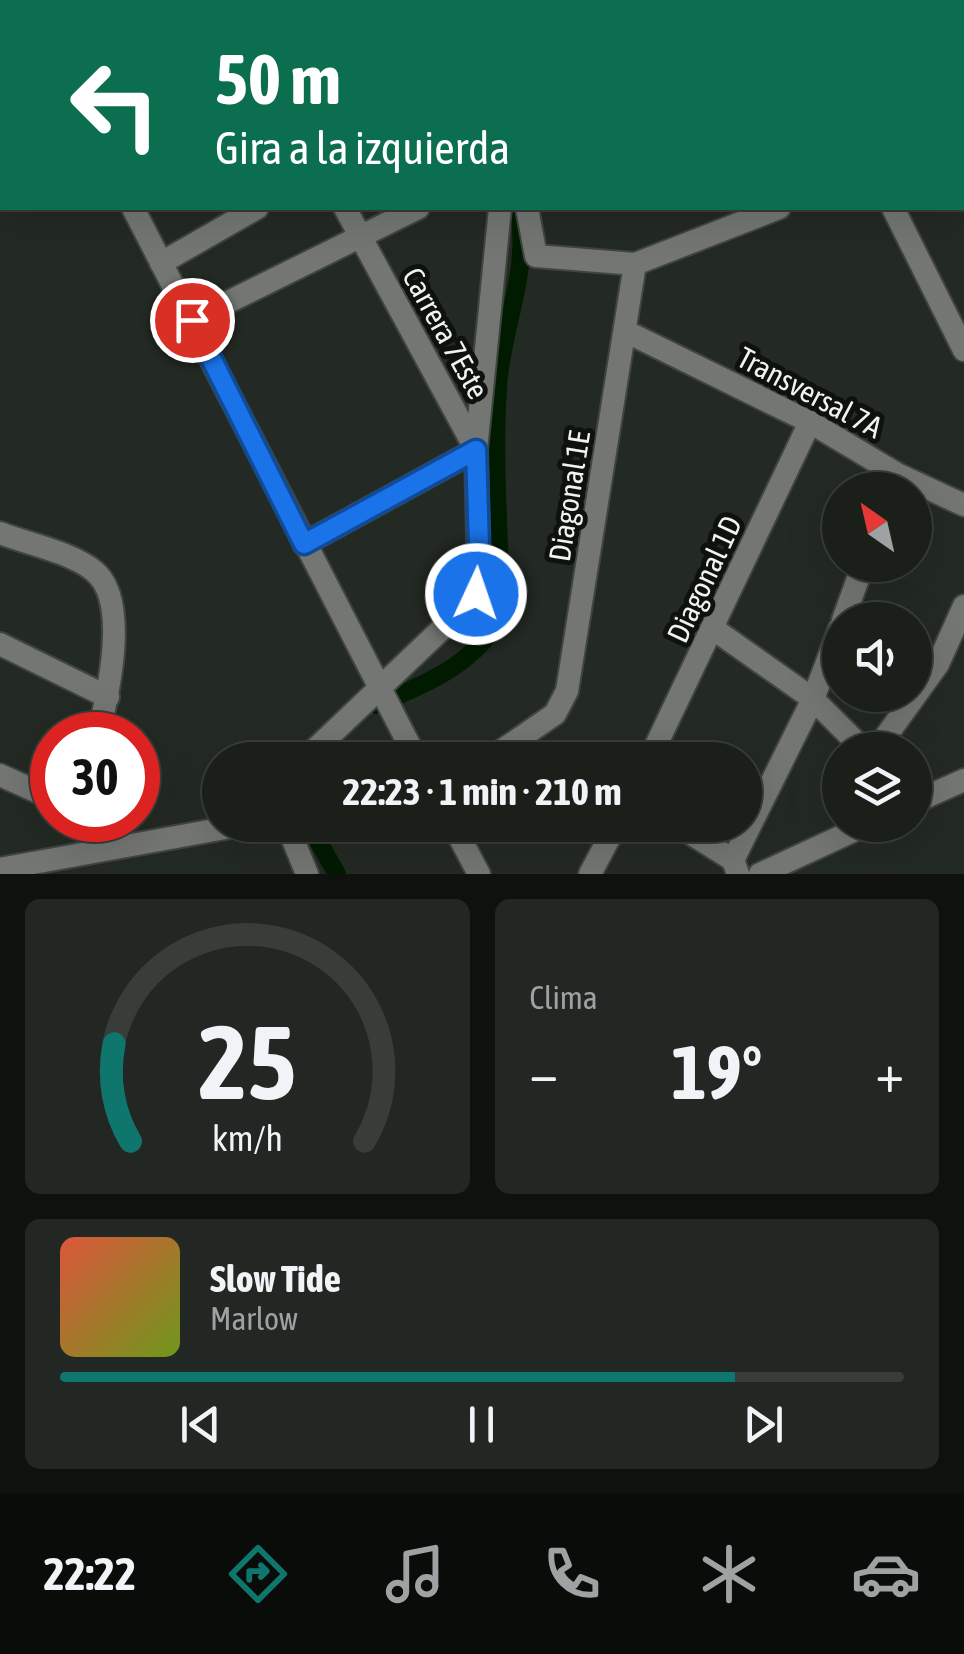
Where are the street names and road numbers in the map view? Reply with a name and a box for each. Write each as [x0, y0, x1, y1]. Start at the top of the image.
street label: Carrera 7Este [396, 262, 496, 404]
street label: Transversal 7A [732, 340, 888, 444]
street label: Diagonal 1E [542, 428, 596, 564]
street label: Diagonal 1D [660, 510, 748, 648]

